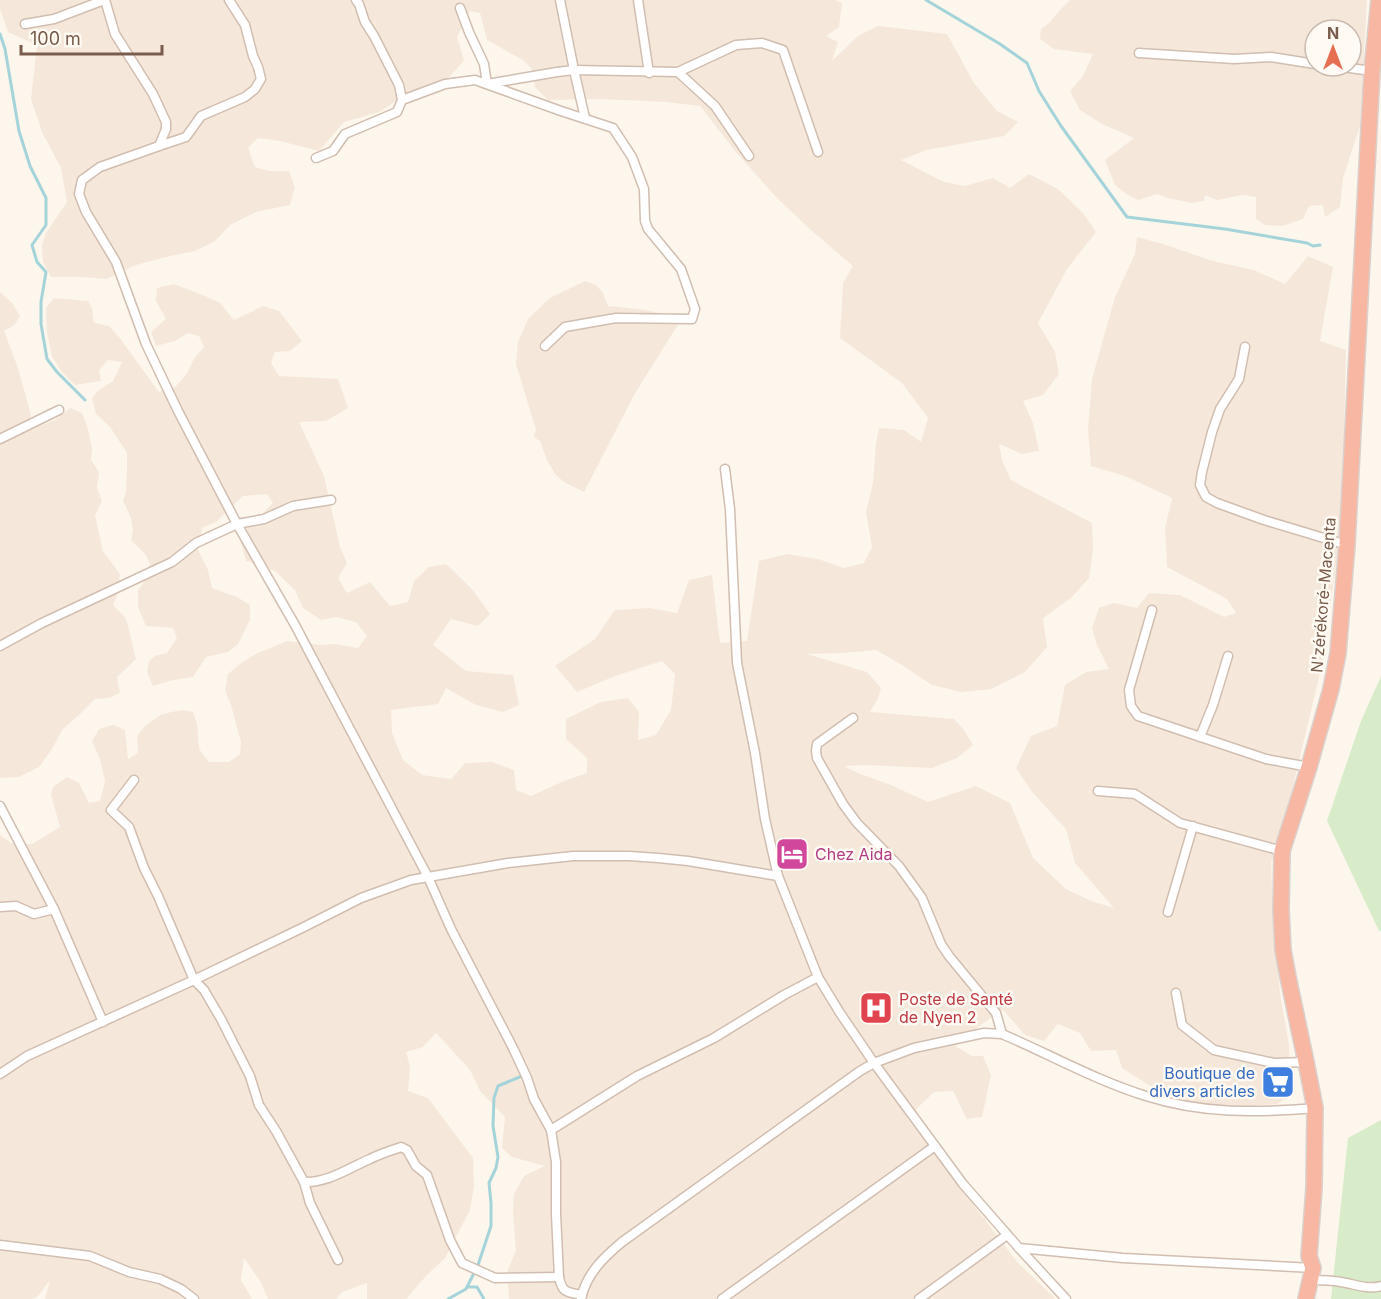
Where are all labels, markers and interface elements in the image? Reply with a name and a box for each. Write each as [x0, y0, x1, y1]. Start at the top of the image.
scale bar [21, 18, 162, 56]
north arrow [1303, 18, 1363, 78]
text: N [1327, 23, 1339, 43]
text: 100 m [30, 28, 81, 49]
street label: N'zérékoré-Macenta [1306, 516, 1340, 674]
hotel icon: Chez Aida [774, 836, 810, 872]
place label: Chez Aida [815, 844, 892, 864]
place label: Poste de Santé de Nyen 2 [899, 989, 1013, 1027]
hospital icon: Poste de Santé de Nyen 2 [858, 990, 894, 1026]
place label: Boutique de divers articles [1149, 1063, 1255, 1101]
supermarket icon: Boutique de divers articles [1260, 1064, 1296, 1100]

